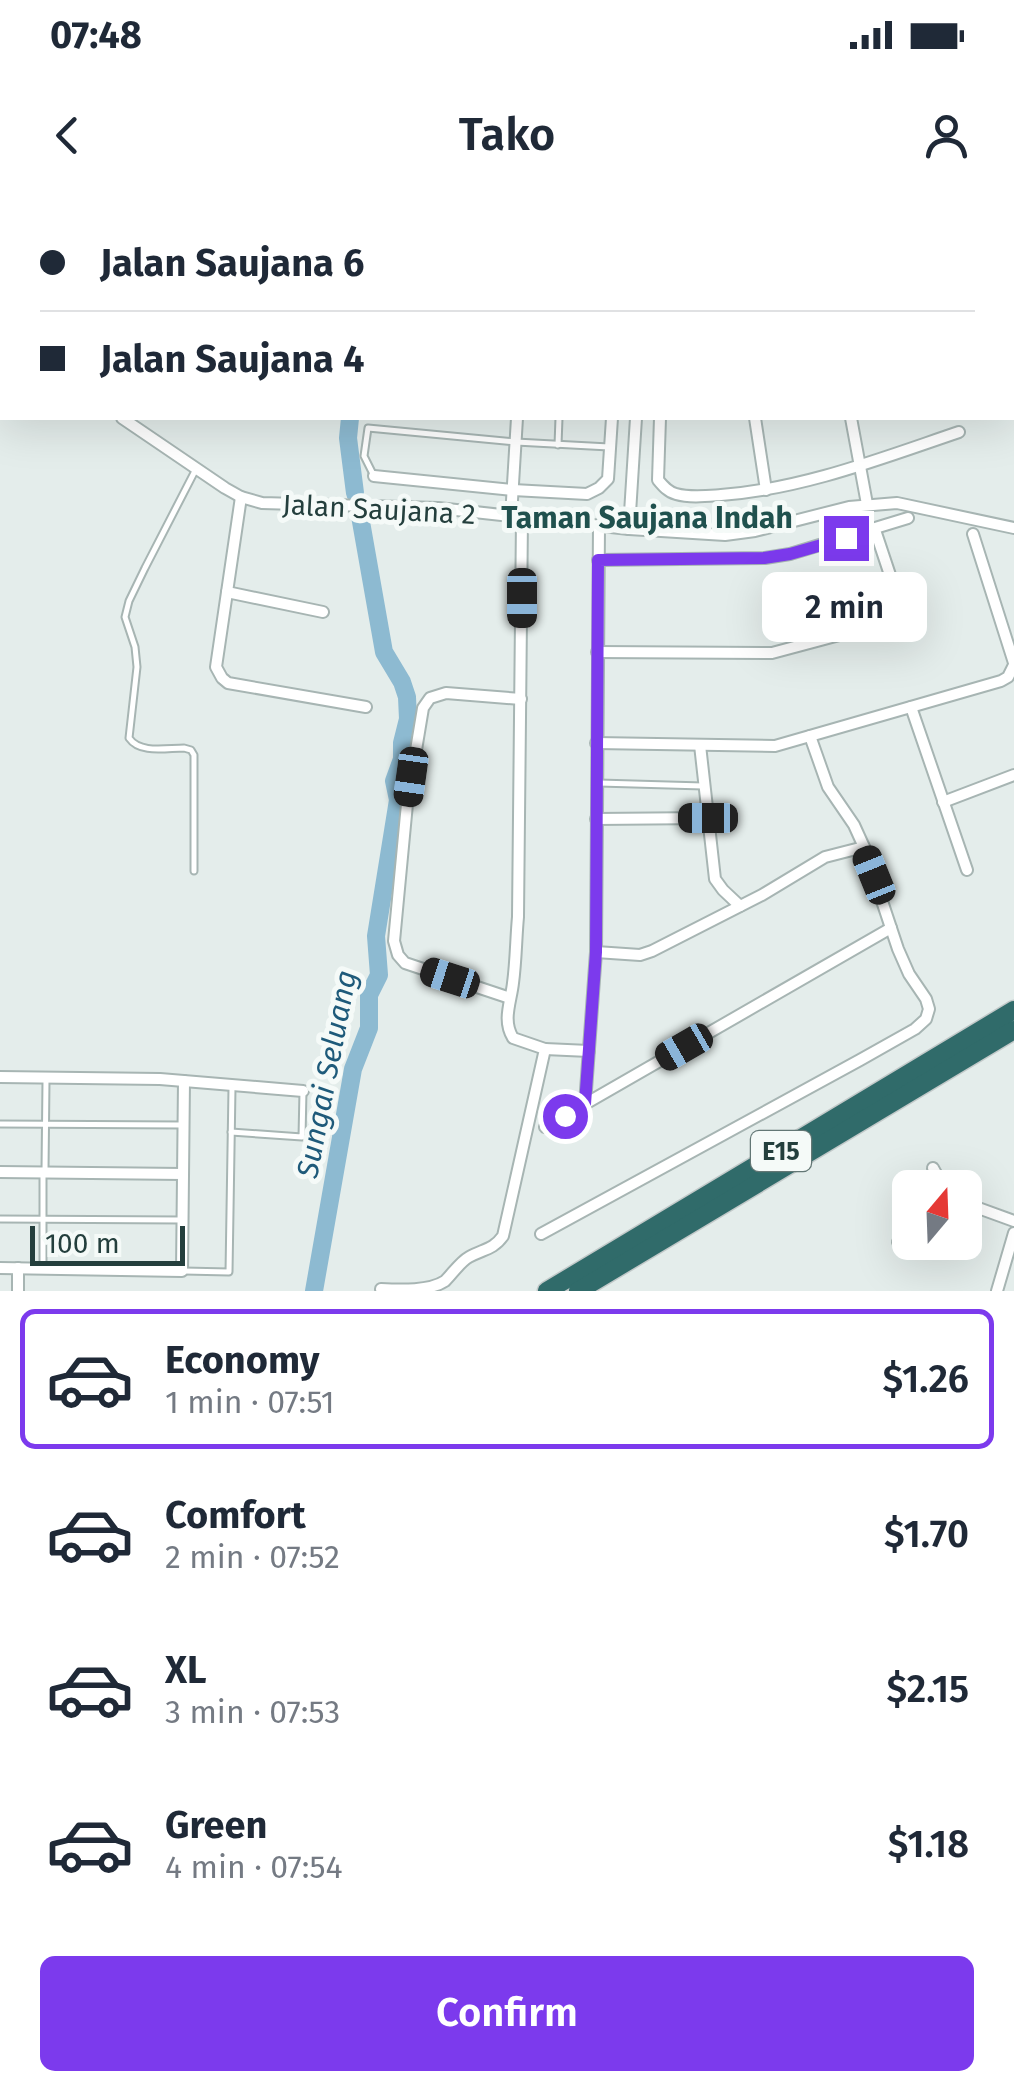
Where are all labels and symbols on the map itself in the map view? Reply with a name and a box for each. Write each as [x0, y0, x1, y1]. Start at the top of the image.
street label: Jalan Saujana 2 [282, 488, 476, 531]
district label: Taman Saujana Indah [501, 500, 793, 536]
route end [824, 516, 869, 561]
car [507, 568, 537, 628]
callout: 2 min [764, 573, 928, 643]
car [392, 745, 430, 809]
car [678, 803, 738, 833]
car [849, 842, 899, 908]
car [417, 954, 483, 1002]
water label: Sungai Seluang [289, 967, 365, 1182]
car [651, 1019, 717, 1075]
route start [543, 1094, 588, 1139]
road number: E15 [751, 1131, 811, 1171]
north arrow [892, 1170, 982, 1260]
scale bar [30, 1221, 185, 1266]

